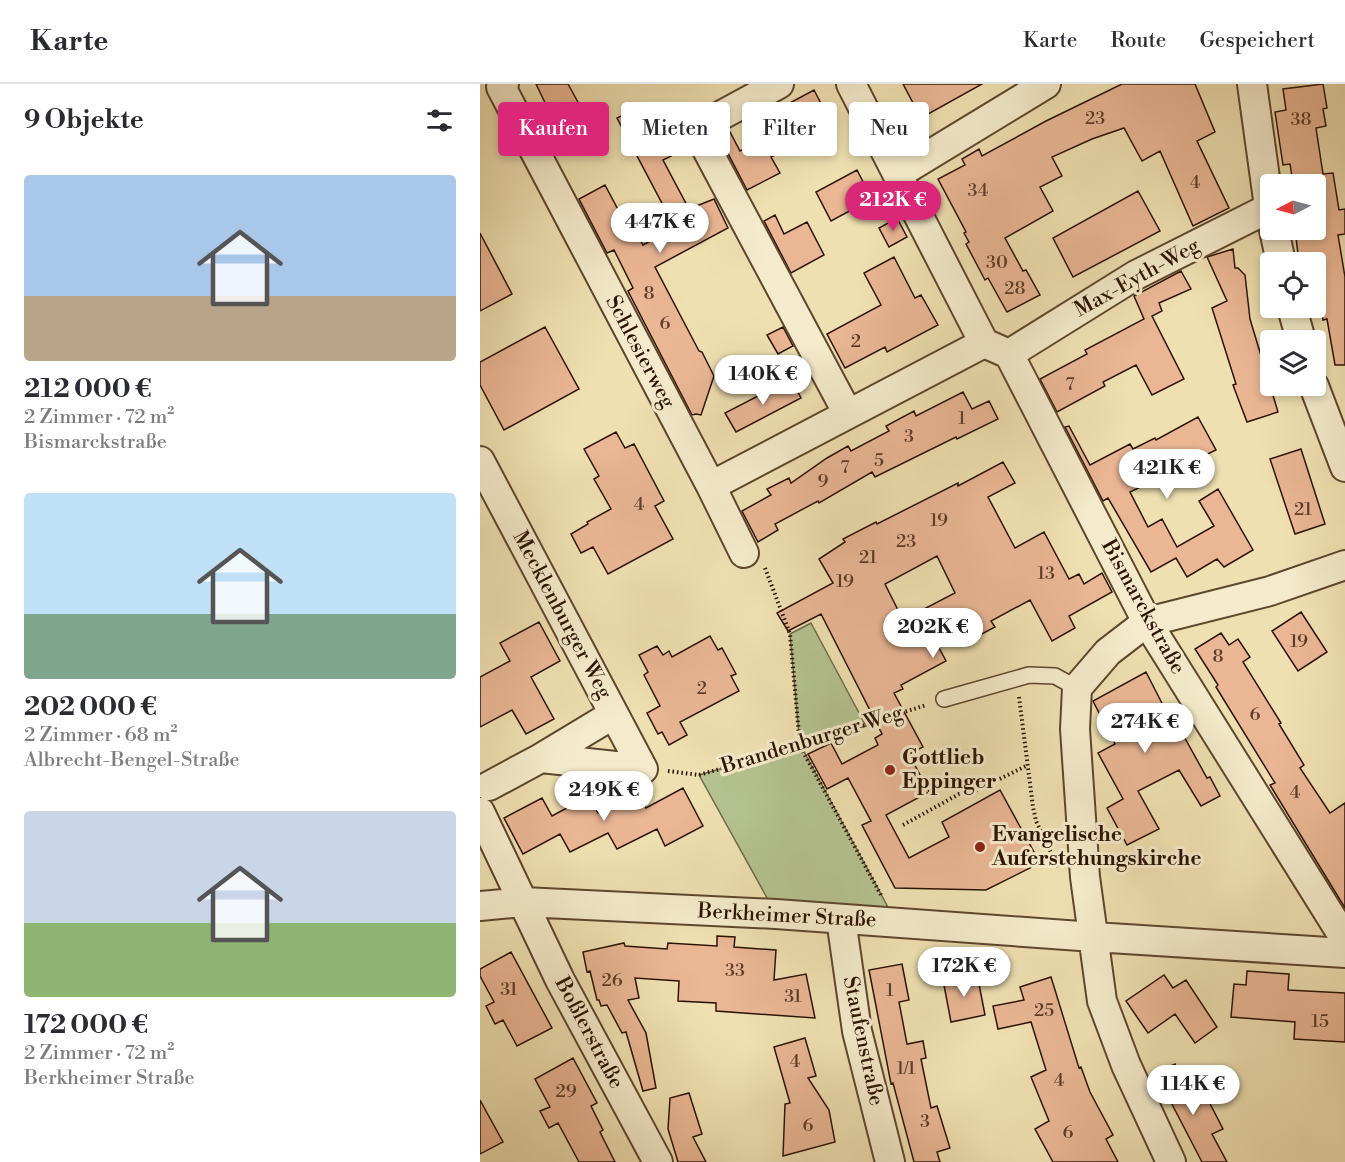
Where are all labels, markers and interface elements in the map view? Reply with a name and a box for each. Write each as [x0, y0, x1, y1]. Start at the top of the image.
text: Karte [30, 24, 108, 59]
text: Karte [1023, 28, 1077, 54]
text: Route [1110, 28, 1166, 54]
text: Gespeichert [1199, 28, 1315, 54]
chip: Kaufen [498, 102, 609, 156]
chip: Mieten [621, 102, 730, 156]
chip: Filter [742, 102, 837, 156]
chip: Neu [849, 102, 929, 156]
text: 9 Objekte [24, 104, 144, 136]
icon: filters [423, 104, 456, 137]
house number: 23 [1085, 107, 1105, 130]
house number: 38 [1291, 108, 1311, 131]
house number: 4 [1190, 171, 1201, 194]
north arrow [1260, 174, 1326, 240]
map controls [1260, 174, 1326, 396]
house number: 34 [968, 179, 989, 202]
pin: 212K € [844, 181, 942, 232]
text: 212K € [859, 188, 927, 213]
pin: 447K € [611, 203, 709, 254]
text: 447K € [625, 210, 695, 235]
icon: home [186, 214, 294, 322]
street label: Max-Eyth-Weg [1070, 233, 1204, 323]
house number: 30 [986, 251, 1008, 274]
button: locate [1260, 252, 1326, 318]
house number: 28 [1004, 277, 1026, 300]
house number: 8 [643, 282, 655, 305]
street label: Schlesierweg [599, 291, 681, 413]
house number: 6 [660, 312, 671, 335]
house number: 2 [851, 330, 861, 353]
button: layers [1260, 330, 1326, 396]
pin: 140K € [714, 355, 812, 406]
text: 140K € [728, 362, 798, 387]
text: 212 000 € [24, 373, 152, 405]
house number: 7 [1065, 373, 1075, 396]
text: 2 Zimmer · 72 m² [24, 405, 174, 430]
house number: 1 [958, 407, 966, 430]
house number: 3 [904, 425, 914, 448]
text: Bismarckstraße [24, 430, 167, 455]
house number: 5 [874, 449, 884, 472]
pin: 421K € [1118, 449, 1216, 500]
house number: 7 [840, 456, 850, 479]
text: 421K € [1133, 456, 1201, 481]
house number: 9 [818, 470, 829, 493]
house number: 4 [634, 493, 645, 516]
house number: 21 [1294, 498, 1312, 521]
house number: 19 [930, 509, 948, 532]
street label: Mecklenburger Weg [507, 526, 617, 704]
house number: 23 [896, 530, 916, 553]
icon: home [186, 532, 294, 640]
street label: Bismarckstraße [1095, 534, 1191, 679]
house number: 21 [859, 546, 877, 569]
house number: 13 [1037, 562, 1055, 585]
house number: 19 [836, 570, 854, 593]
pin: 202K € [884, 608, 982, 659]
text: 202K € [897, 615, 969, 640]
house number: 19 [1290, 630, 1308, 653]
house number: 8 [1212, 645, 1224, 668]
house number: 2 [697, 677, 707, 700]
text: 202 000 € [24, 691, 157, 723]
street label: Brandenburger Weg [717, 700, 906, 780]
pin: 274K € [1096, 703, 1194, 754]
house number: 6 [1250, 703, 1261, 726]
text: 274K € [1111, 710, 1179, 735]
text: 2 Zimmer · 68 m² [24, 723, 178, 748]
place label: Gottlieb Eppinger [902, 745, 997, 795]
text: Albrecht-Bengel-Straße [24, 748, 240, 773]
marker: Gottlieb Eppinger [883, 763, 897, 777]
pin: 249K € [555, 771, 653, 822]
text: 249K € [568, 778, 640, 803]
house number: 4 [1290, 781, 1301, 804]
place label: Evangelische Auferstehungskirche [991, 822, 1202, 872]
marker: Evangelische Auferstehungskirche [973, 840, 987, 854]
icon: home [186, 850, 294, 958]
street label: Berkheimer Straße [696, 898, 877, 934]
pin: 172K € [915, 947, 1013, 998]
text: 172K € [932, 954, 996, 979]
house number: 33 [725, 959, 745, 982]
house number: 26 [601, 969, 623, 992]
street label: Boßlerstraße [548, 972, 629, 1093]
street label: Staufenstraße [837, 974, 889, 1108]
house number: 31 [500, 978, 518, 1001]
house number: 1 [886, 979, 894, 1002]
house number: 31 [784, 985, 802, 1008]
house number: 25 [1034, 999, 1054, 1022]
text: 172 000 € [24, 1009, 148, 1041]
house number: 15 [1311, 1010, 1329, 1033]
text: 2 Zimmer · 72 m² [24, 1041, 174, 1066]
house number: 4 [790, 1050, 801, 1073]
house number: 1/1 [897, 1057, 916, 1080]
pin: 114K € [1144, 1065, 1242, 1116]
text: Berkheimer Straße [24, 1066, 195, 1091]
house number: 4 [1054, 1069, 1065, 1092]
text: 114K € [1161, 1072, 1225, 1097]
house number: 29 [555, 1080, 577, 1103]
house number: 3 [920, 1110, 930, 1133]
house number: 6 [803, 1114, 814, 1137]
house number: 6 [1063, 1121, 1074, 1144]

